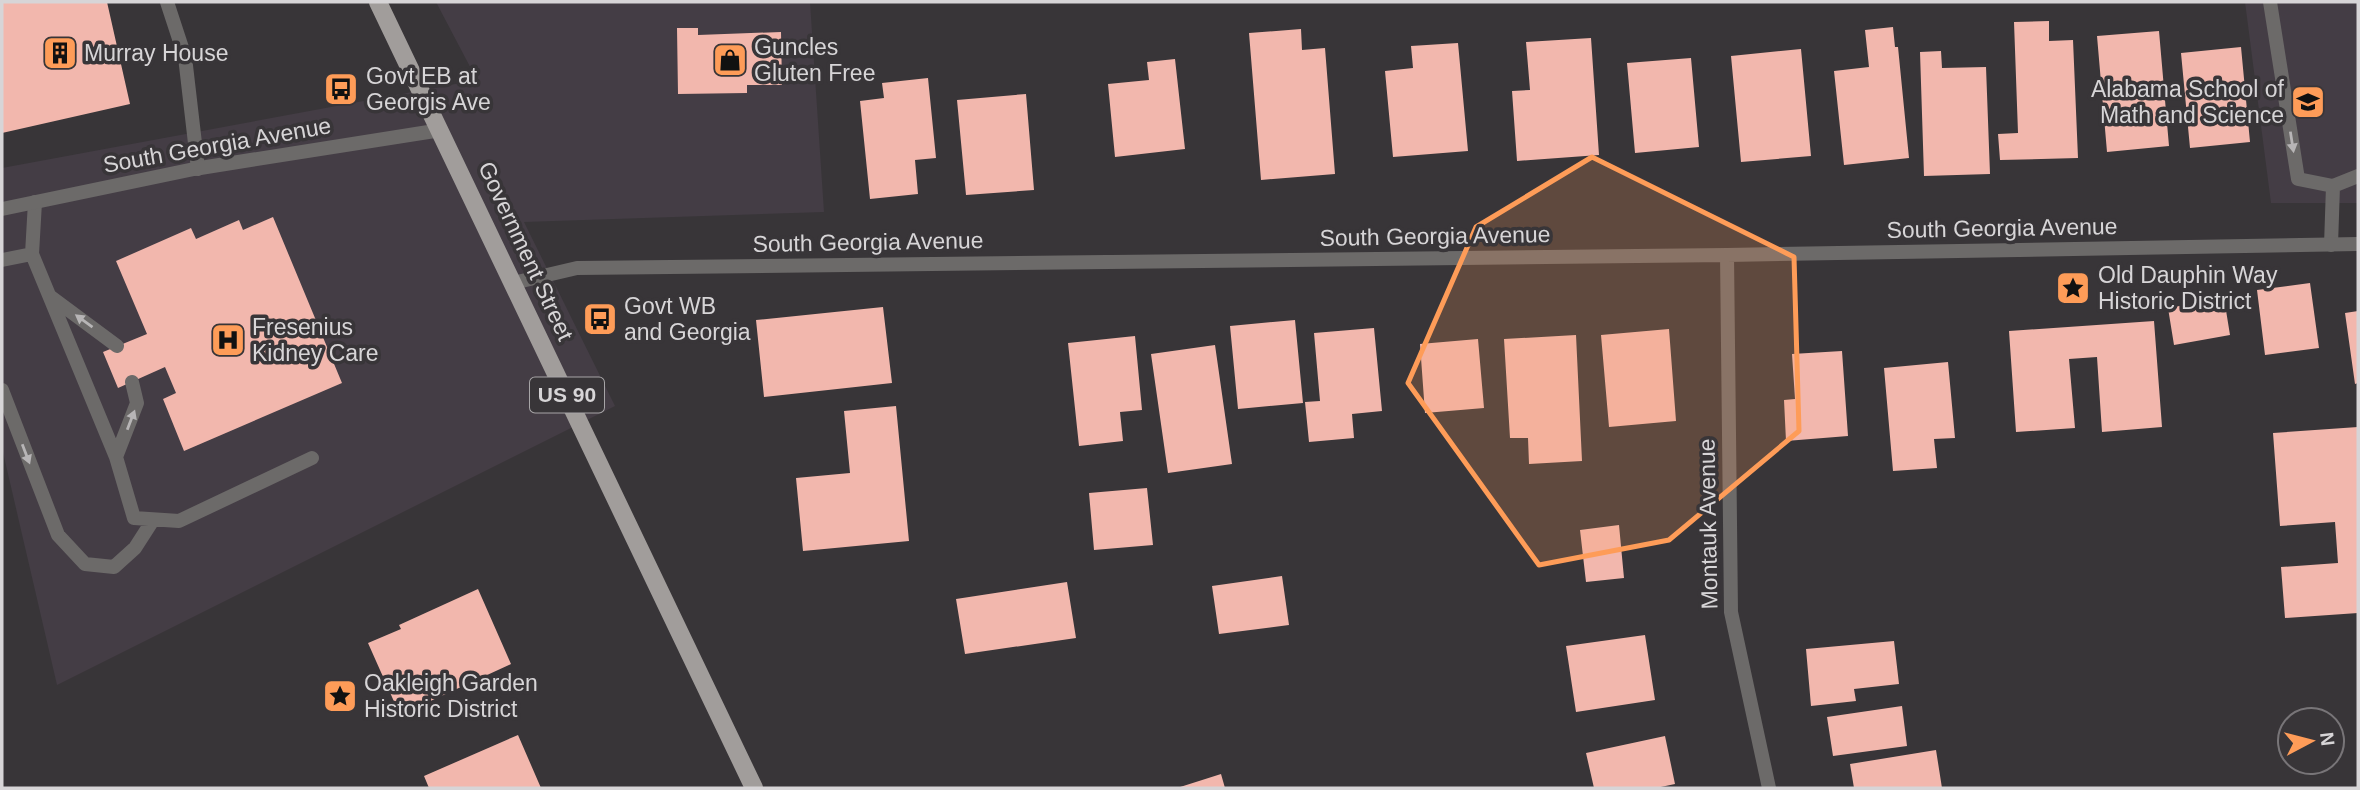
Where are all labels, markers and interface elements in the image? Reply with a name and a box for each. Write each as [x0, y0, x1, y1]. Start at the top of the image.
building icon: Murray House [41, 34, 79, 72]
place label: Guncles Gluten Free [754, 34, 875, 86]
place label: Murray House [84, 40, 228, 66]
shop icon: Guncles Gluten Free [711, 41, 749, 79]
place label: Govt EB at Georgis Ave [366, 63, 491, 115]
bus stop icon: Govt EB at Georgis Ave [322, 70, 360, 108]
place label: Alabama School of Math and Science [2091, 76, 2285, 128]
school or university icon: Alabama School of Math and Science [2289, 83, 2327, 121]
street label: South Georgia Avenue [101, 112, 333, 178]
one-way arrow [2287, 131, 2298, 153]
street label: Government Street [473, 157, 579, 345]
street label: South Georgia Avenue [1886, 213, 2118, 243]
street label: South Georgia Avenue [1319, 221, 1551, 251]
street label: South Georgia Avenue [752, 227, 984, 257]
place label: Old Dauphin Way Historic District [2098, 262, 2278, 314]
place icon: Old Dauphin Way Historic District [2054, 269, 2092, 307]
place label: Govt WB and Georgia [624, 293, 751, 345]
bus stop icon: Govt WB and Georgia [581, 300, 619, 338]
one-way arrow [75, 314, 93, 328]
place label: Fresenius Kidney Care [252, 314, 379, 366]
hospital icon: Fresenius Kidney Care [209, 321, 247, 359]
road number: US 90 [530, 378, 604, 412]
one-way arrow [125, 409, 136, 430]
street label: Montauk Avenue [1694, 438, 1722, 610]
one-way arrow [21, 444, 32, 465]
place label: Oakleigh Garden Historic District [364, 670, 538, 722]
place icon: Oakleigh Garden Historic District [321, 677, 359, 715]
north arrow [2276, 706, 2346, 776]
text: N [2316, 731, 2339, 747]

